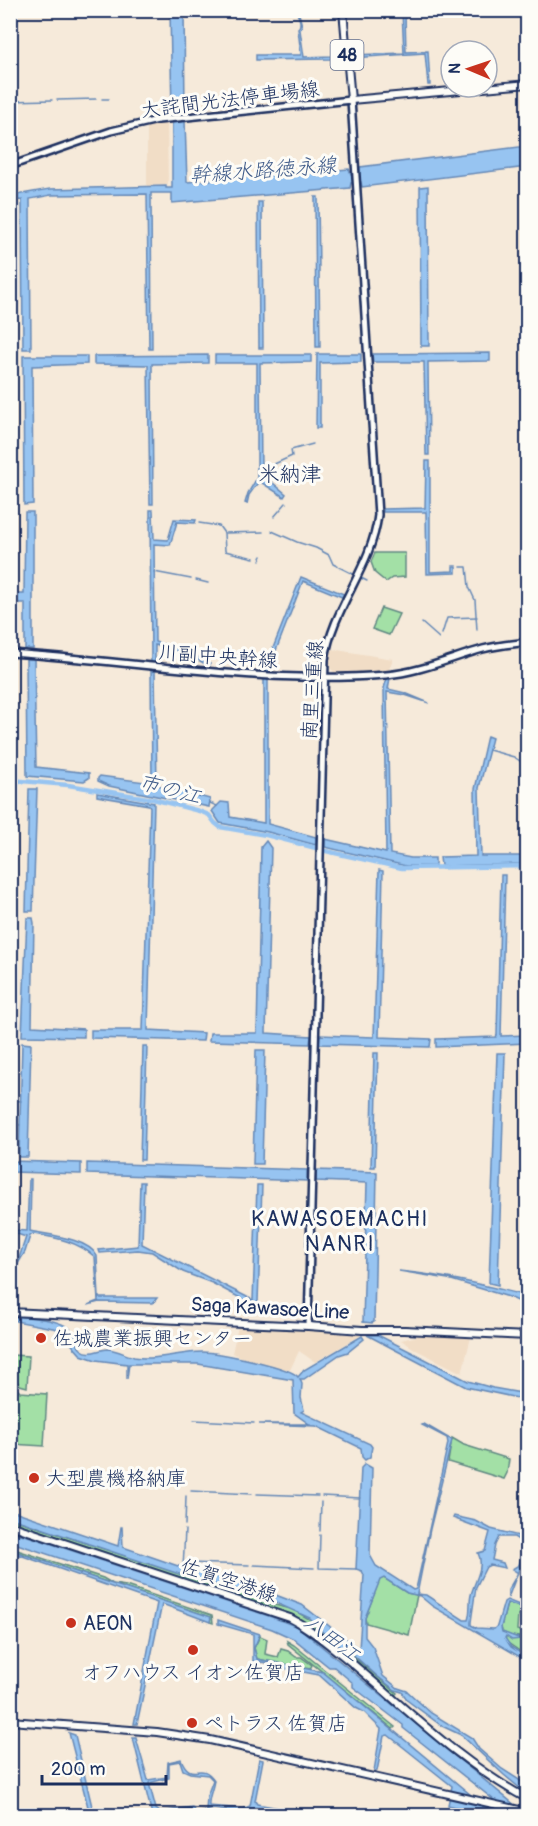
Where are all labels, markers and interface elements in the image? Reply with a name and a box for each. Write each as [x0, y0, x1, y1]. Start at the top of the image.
north arrow [439, 39, 499, 99]
road number: 48 [330, 40, 364, 70]
text: N [445, 63, 465, 74]
street label: 大詫間光法停車場線 [139, 76, 321, 123]
water label: 幹線水路徳永線 [189, 152, 338, 189]
district label: 米納津 [259, 461, 322, 488]
street label: 南里三重線 [297, 639, 328, 741]
street label: 川副中央幹線 [157, 640, 279, 673]
water label: 市の江 [136, 768, 205, 811]
district label: KAWASOEMACHI NANRI [251, 1205, 429, 1258]
street label: Saga Kawasoe Line [190, 1292, 350, 1325]
place label: 佐城農業振興センター [53, 1326, 252, 1351]
marker: 佐城農業振興センター [34, 1331, 48, 1345]
place label: 大型農機格納庫 [46, 1466, 186, 1491]
marker: 大型農機格納庫 [27, 1471, 41, 1485]
street label: 佐賀空港線 [177, 1553, 280, 1608]
water label: 八田江 [298, 1609, 366, 1669]
place label: AEON [83, 1611, 133, 1636]
marker: AEON [64, 1616, 78, 1630]
marker: オフハウス イオン佐賀店 [186, 1643, 200, 1657]
place label: オフハウス イオン佐賀店 [82, 1660, 304, 1685]
place label: ペトラス 佐賀店 [204, 1711, 348, 1736]
marker: ペトラス 佐賀店 [185, 1716, 199, 1730]
scale bar [42, 1748, 166, 1786]
text: 200 m [51, 1758, 106, 1781]

